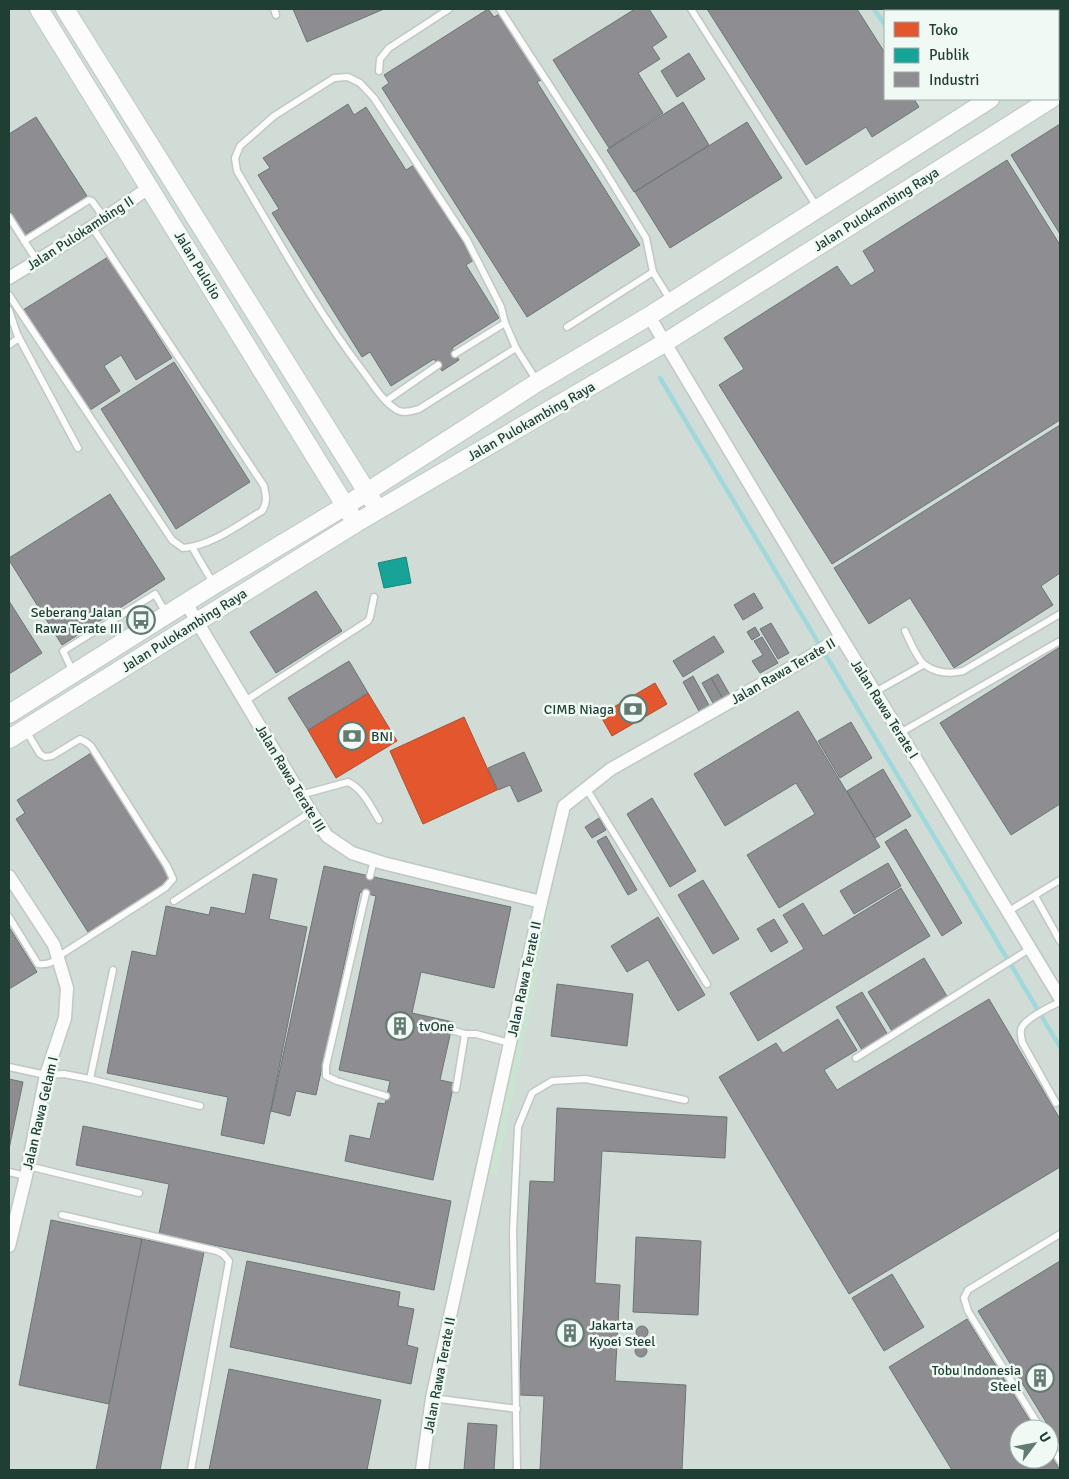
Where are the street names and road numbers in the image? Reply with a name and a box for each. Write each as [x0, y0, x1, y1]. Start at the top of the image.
street label: Jalan Pulokambing Raya [810, 164, 942, 255]
street label: Jalan Pulokambing II [23, 192, 137, 274]
street label: Jalan Pulolio [171, 228, 225, 303]
street label: Jalan Pulokambing Raya [464, 378, 598, 465]
street label: Jalan Pulokambing Raya [118, 585, 250, 676]
street label: Jalan Rawa Terate II [728, 635, 839, 708]
street label: Jalan Rawa Terate I [847, 656, 922, 762]
street label: Jalan Rawa Terate III [252, 721, 329, 835]
street label: Jalan Rawa Terate II [504, 920, 545, 1039]
street label: Jalan Rawa Gelam I [19, 1055, 62, 1172]
street label: Jalan Rawa Terate II [420, 1315, 459, 1435]

